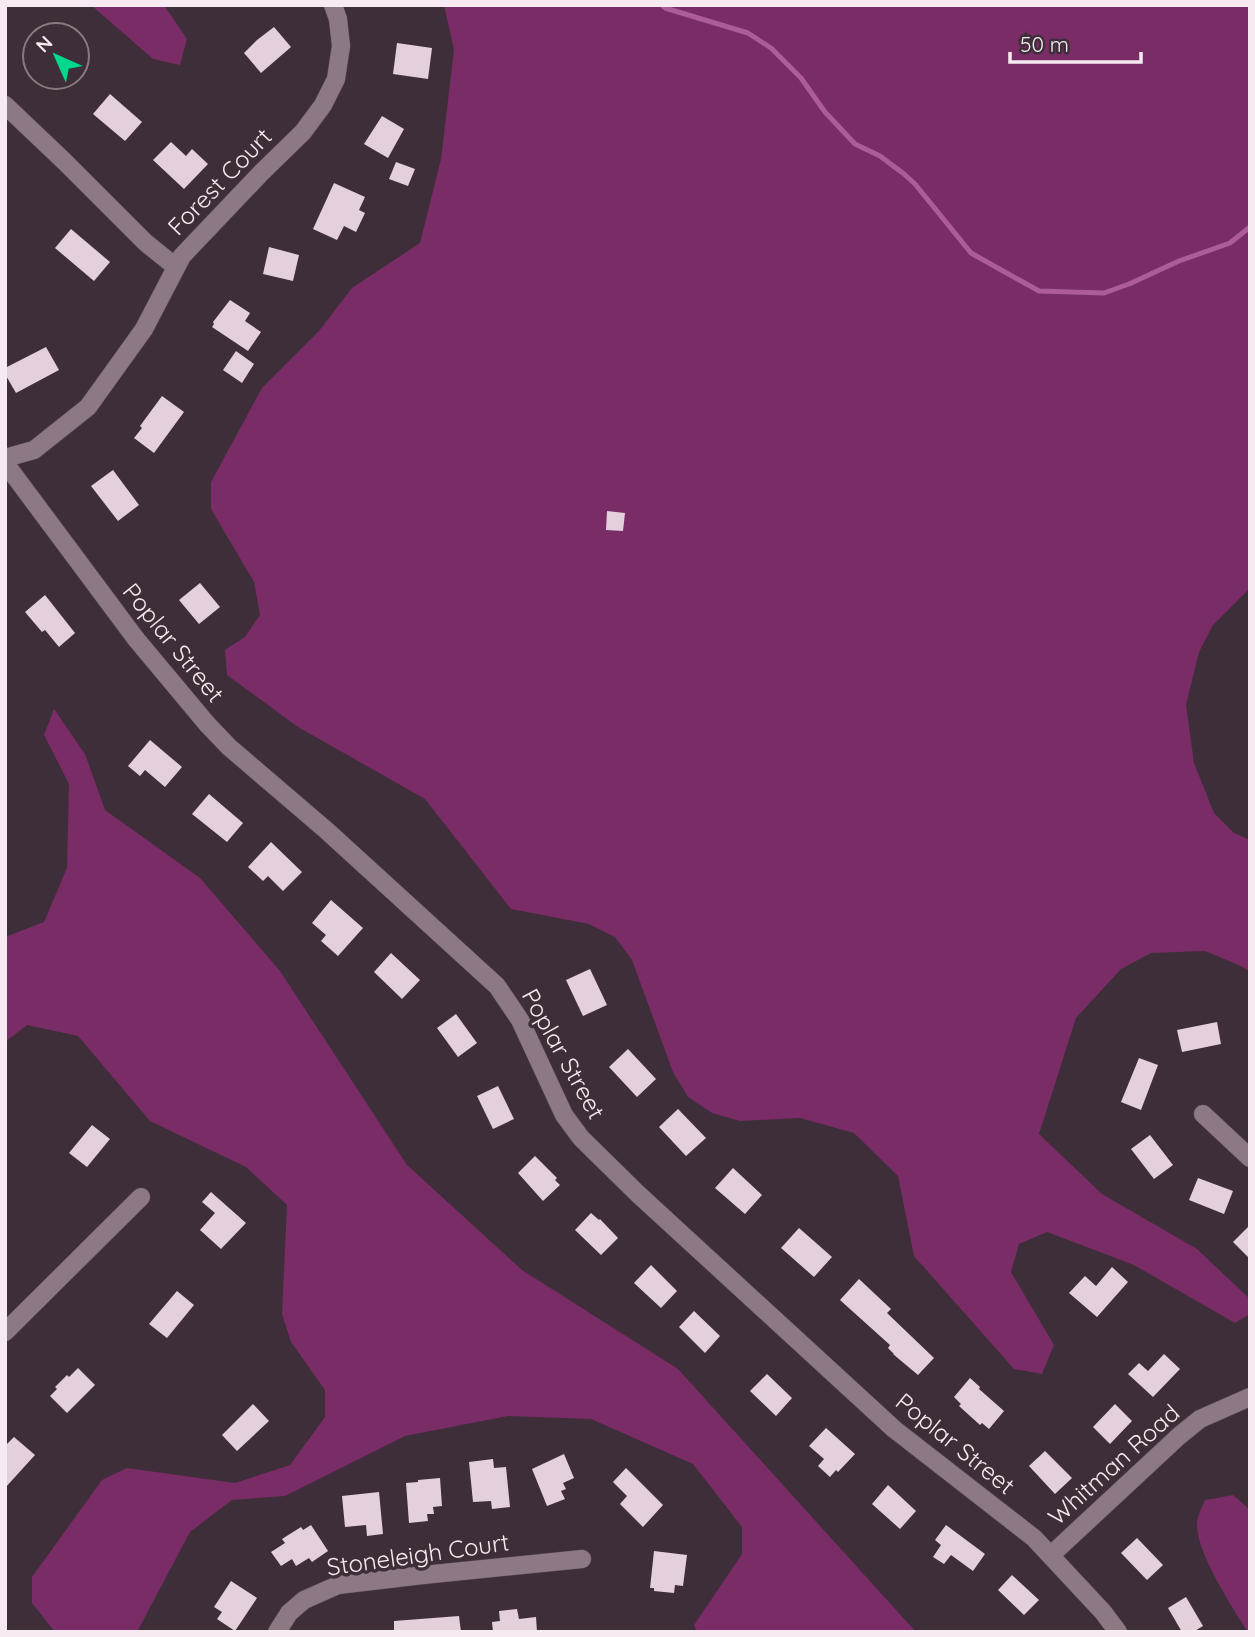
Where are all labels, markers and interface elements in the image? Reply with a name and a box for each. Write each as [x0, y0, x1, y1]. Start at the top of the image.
north arrow [21, 21, 91, 91]
scale bar [1010, 21, 1141, 65]
text: N [31, 31, 57, 57]
text: 50 m [1020, 31, 1069, 57]
street label: Forest Court [161, 122, 278, 241]
street label: Poplar Street [117, 577, 231, 708]
street label: Poplar Street [516, 983, 612, 1124]
street label: Poplar Street [890, 1386, 1021, 1500]
street label: Whitman Road [1041, 1397, 1185, 1531]
street label: Stoneleigh Court [325, 1526, 511, 1582]

